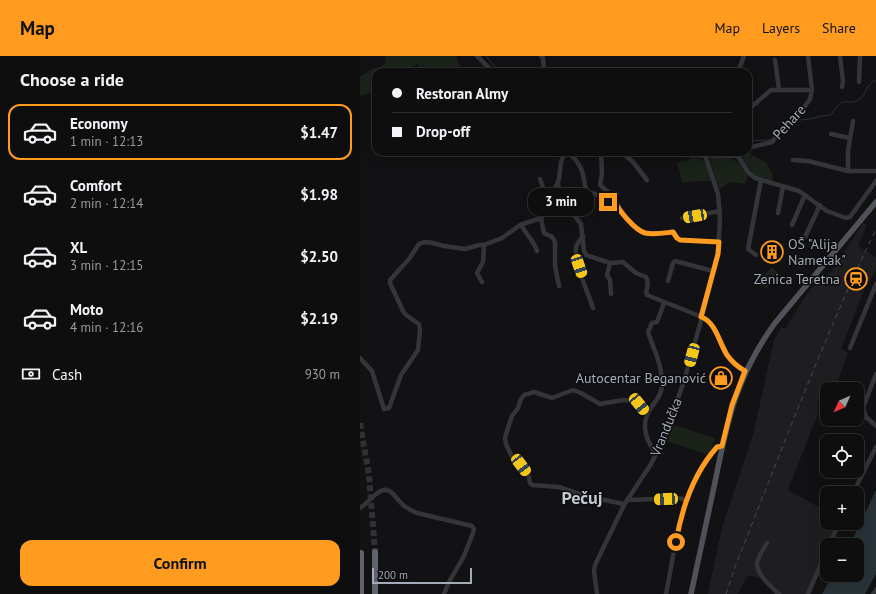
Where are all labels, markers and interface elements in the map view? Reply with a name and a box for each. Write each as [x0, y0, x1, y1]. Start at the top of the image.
text: Map [20, 16, 55, 40]
text: Map [714, 19, 740, 37]
text: Layers [762, 19, 800, 37]
text: Share [822, 19, 856, 37]
text: Choose a ride [20, 68, 124, 91]
text: Restoran Almy [416, 84, 508, 103]
street label: Pehare [769, 101, 809, 143]
icon: car [22, 114, 58, 150]
text: Economy [70, 114, 128, 133]
text: Drop-off [416, 122, 470, 141]
text: $1.47 [300, 123, 338, 142]
text: 1 min · 12:13 [70, 133, 143, 150]
icon: car [22, 176, 58, 212]
text: Comfort [70, 176, 122, 195]
text: $1.98 [300, 185, 338, 204]
callout: 3 min [528, 188, 594, 216]
text: 3 min [545, 193, 577, 210]
route end [599, 193, 617, 211]
text: 2 min · 12:14 [70, 195, 143, 212]
car [682, 208, 708, 224]
place label: OŠ "Alija Nametak" [788, 235, 846, 269]
icon: car [22, 238, 58, 274]
text: XL [70, 238, 87, 257]
building icon: OŠ "Alija Nametak" [759, 239, 785, 265]
text: $2.50 [300, 247, 338, 266]
car [569, 253, 589, 279]
text: 3 min · 12:15 [70, 257, 143, 274]
station icon: Zenica Teretna [843, 266, 869, 292]
place label: Zenica Teretna [754, 270, 840, 288]
icon: car [22, 300, 58, 336]
text: Moto [70, 300, 103, 319]
text: $2.19 [300, 309, 338, 328]
text: 4 min · 12:16 [70, 319, 143, 336]
car [683, 342, 701, 368]
icon: cash [20, 363, 42, 385]
text: Cash [52, 365, 82, 384]
shop icon: Autocentar Beganović [708, 365, 734, 391]
text: 930 m [305, 366, 340, 383]
place label: Autocentar Beganović [576, 369, 706, 387]
north arrow [820, 382, 864, 426]
map controls [820, 382, 864, 582]
car [627, 391, 651, 417]
street label: Vrandučka [646, 395, 686, 460]
button: locate [820, 434, 864, 478]
car [509, 452, 533, 478]
district label: Pečuj [561, 486, 603, 509]
button: + [820, 486, 864, 530]
car [654, 492, 678, 506]
route start [667, 533, 685, 551]
button: − [820, 538, 864, 582]
button: Confirm [20, 540, 340, 586]
scale bar [372, 566, 472, 585]
text: 200 m [378, 568, 408, 582]

